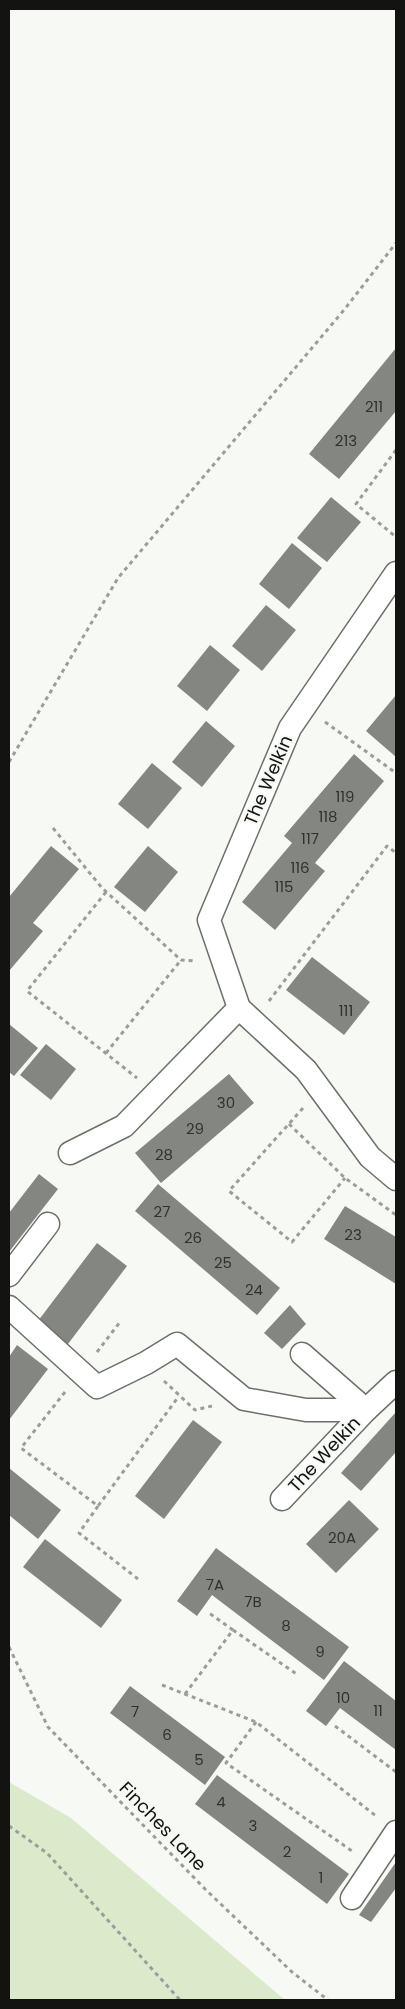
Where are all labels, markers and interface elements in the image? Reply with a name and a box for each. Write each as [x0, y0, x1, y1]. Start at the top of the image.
house number: 211 [365, 396, 383, 417]
house number: 213 [335, 430, 357, 451]
street label: The Welkin [238, 731, 298, 829]
house number: 119 [335, 786, 355, 807]
house number: 118 [318, 806, 338, 827]
house number: 117 [301, 828, 319, 849]
house number: 116 [290, 857, 310, 878]
house number: 115 [274, 876, 294, 897]
house number: 111 [339, 1000, 353, 1021]
house number: 30 [217, 1092, 235, 1113]
house number: 29 [186, 1118, 204, 1139]
house number: 28 [155, 1144, 173, 1165]
house number: 27 [154, 1201, 170, 1222]
house number: 23 [344, 1224, 362, 1245]
house number: 26 [184, 1227, 202, 1248]
house number: 25 [214, 1252, 232, 1273]
house number: 24 [245, 1279, 263, 1300]
street label: The Welkin [282, 1411, 366, 1497]
house number: 20A [328, 1527, 356, 1548]
house number: 7A [206, 1574, 224, 1595]
house number: 7B [244, 1591, 262, 1612]
house number: 8 [281, 1615, 291, 1636]
house number: 9 [315, 1641, 325, 1662]
house number: 10 [336, 1687, 350, 1708]
house number: 11 [373, 1700, 383, 1721]
house number: 7 [131, 1701, 139, 1722]
house number: 6 [162, 1724, 172, 1745]
house number: 5 [194, 1749, 204, 1770]
street label: Finches Lane [114, 1776, 212, 1876]
house number: 4 [216, 1791, 226, 1812]
house number: 3 [249, 1815, 257, 1836]
house number: 2 [283, 1841, 291, 1862]
house number: 1 [319, 1867, 323, 1888]

